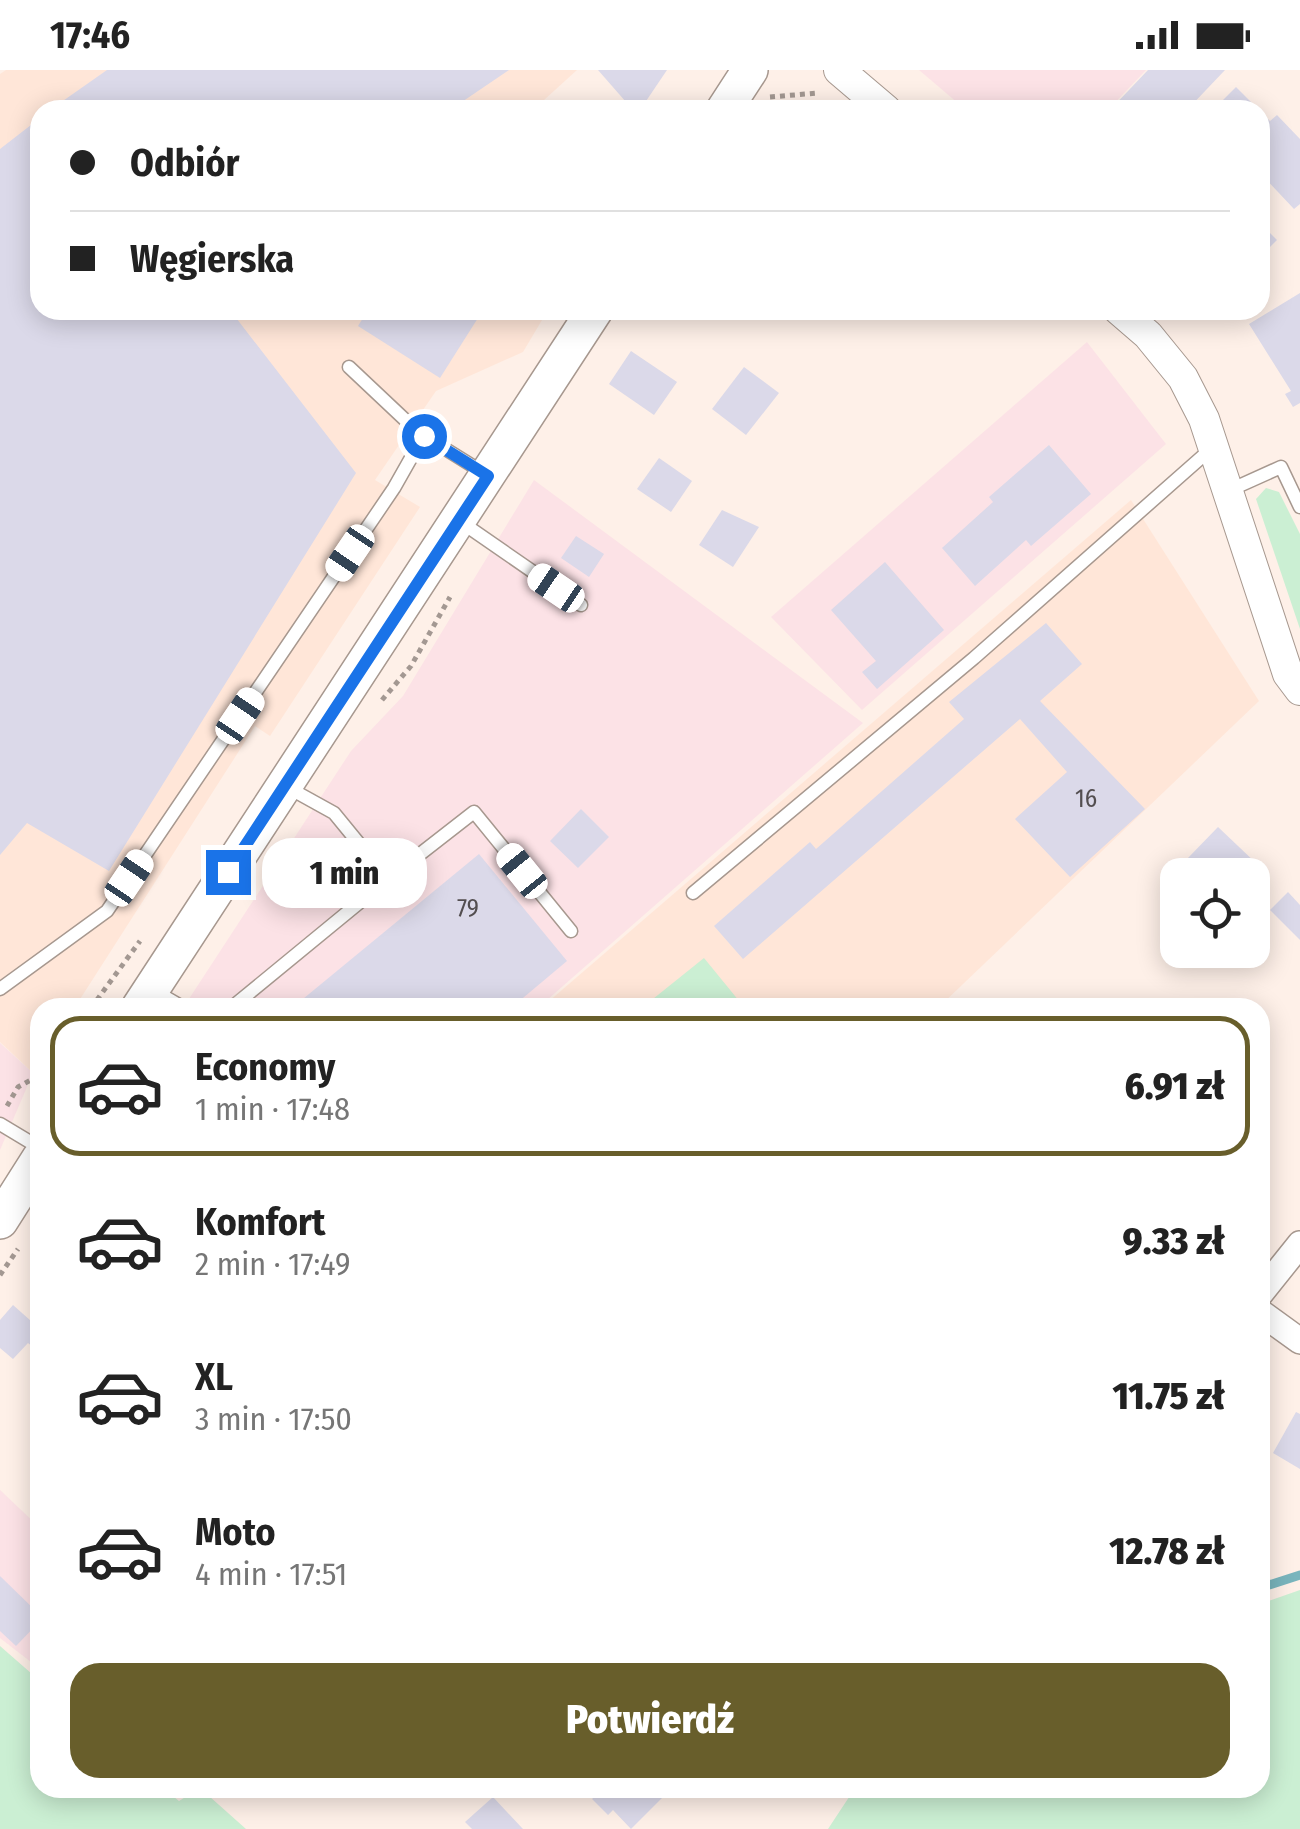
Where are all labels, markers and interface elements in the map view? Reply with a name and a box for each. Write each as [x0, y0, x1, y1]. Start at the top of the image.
text: 17:46 [50, 12, 130, 58]
text: Odbiór [130, 140, 239, 186]
text: Węgierska [130, 236, 294, 282]
route start [402, 414, 447, 459]
car [321, 520, 379, 586]
car [523, 559, 589, 617]
car [211, 683, 269, 749]
house number: 16 [1075, 784, 1097, 814]
callout: 1 min [263, 837, 428, 907]
car [491, 838, 553, 904]
car [100, 845, 158, 911]
route end [206, 850, 251, 895]
text: 1 min [310, 854, 379, 892]
map controls [1160, 858, 1270, 968]
button: locate [1160, 858, 1270, 968]
house number: 79 [457, 894, 479, 924]
icon: car [75, 1041, 165, 1131]
text: Economy [195, 1044, 335, 1090]
text: 6.91 zł [1124, 1063, 1225, 1109]
text: 1 min · 17:48 [195, 1090, 350, 1128]
icon: car [75, 1196, 165, 1286]
text: Komfort [195, 1199, 325, 1245]
text: 9.33 zł [1123, 1218, 1225, 1264]
text: 2 min · 17:49 [195, 1245, 351, 1283]
icon: car [75, 1351, 165, 1441]
text: XL [195, 1354, 233, 1400]
text: 11.75 zł [1112, 1373, 1225, 1419]
text: 3 min · 17:50 [195, 1400, 352, 1438]
icon: car [75, 1506, 165, 1596]
text: Moto [195, 1509, 276, 1555]
text: 12.78 zł [1109, 1528, 1225, 1574]
text: 4 min · 17:51 [195, 1555, 347, 1593]
button: Potwierdź [70, 1663, 1230, 1778]

